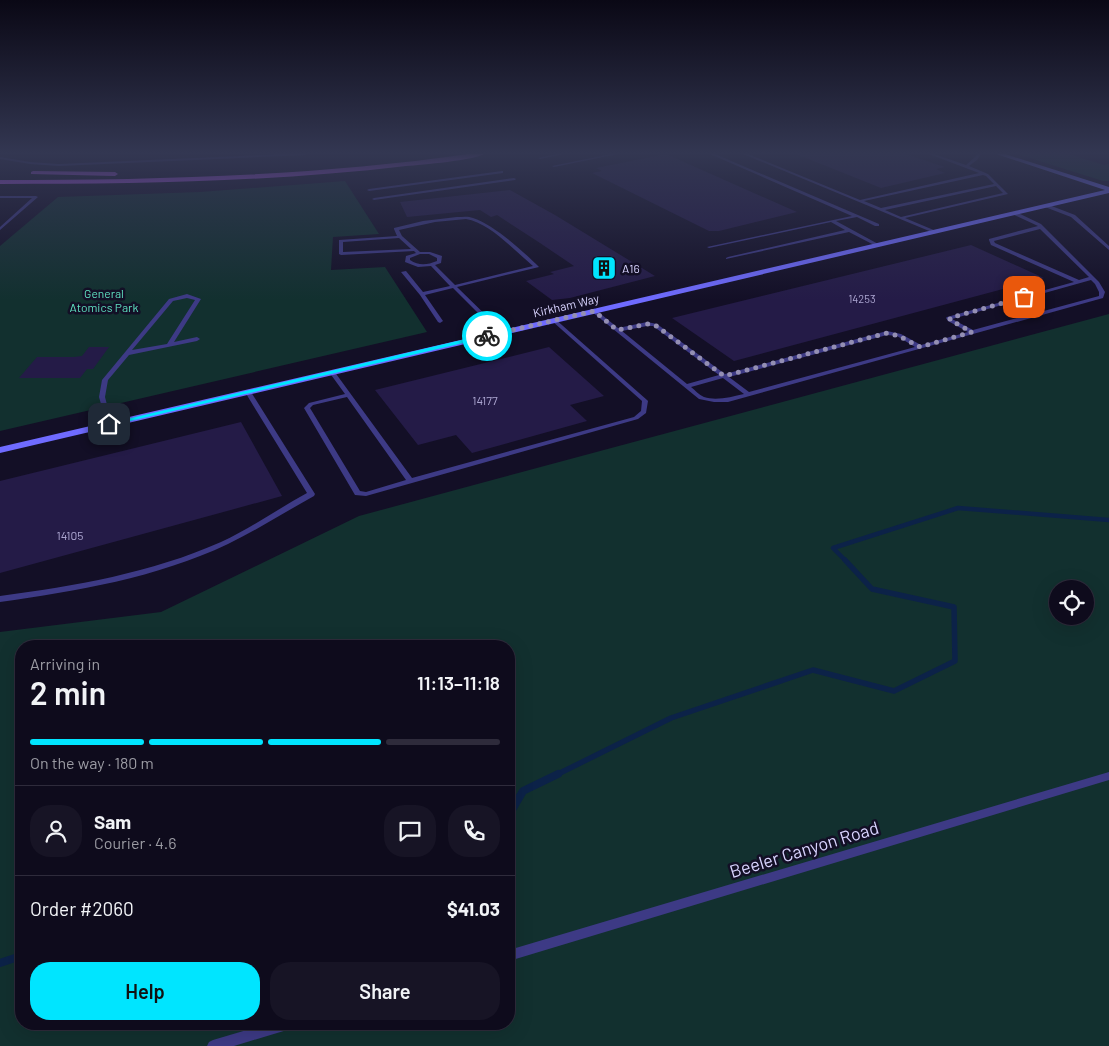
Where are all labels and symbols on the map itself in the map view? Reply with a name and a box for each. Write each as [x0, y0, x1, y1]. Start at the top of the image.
building icon: A16 [591, 255, 617, 281]
place label: A16 [622, 261, 640, 275]
pin [1003, 276, 1045, 318]
park label: General Atomics Park [70, 286, 138, 314]
street label: Kirkham Way [532, 291, 601, 319]
house number: 14253 [848, 292, 876, 305]
courier [462, 311, 512, 361]
house number: 14177 [472, 393, 498, 407]
pin [88, 403, 130, 445]
house number: 14105 [57, 528, 83, 542]
street label: Beeler Canyon Road [727, 816, 881, 882]

